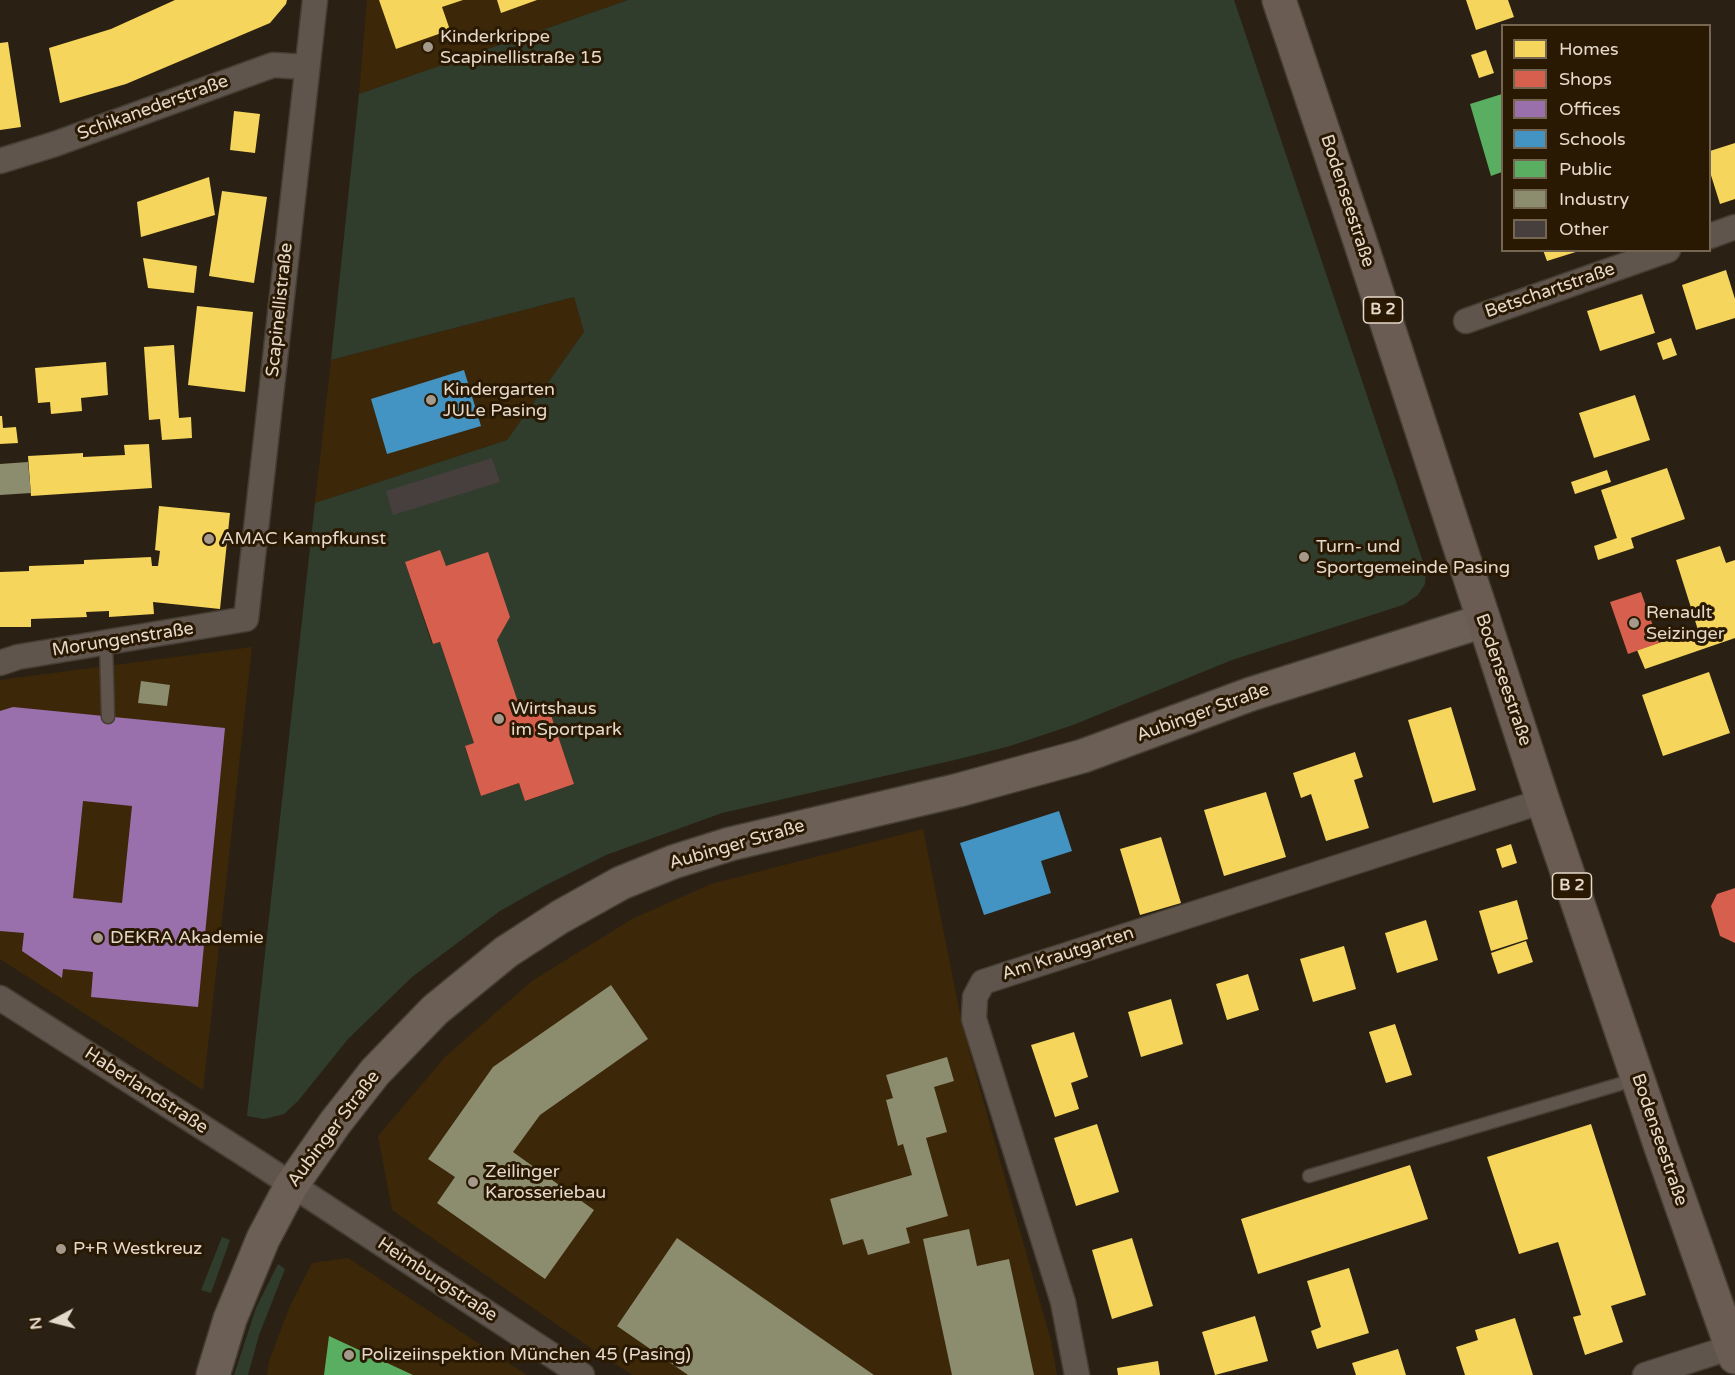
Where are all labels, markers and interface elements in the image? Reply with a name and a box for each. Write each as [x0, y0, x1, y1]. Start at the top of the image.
legend [1501, 24, 1711, 252]
place label: Kinderkrippe Scapinellistraße 15 [440, 26, 602, 68]
text: Homes [1559, 38, 1619, 60]
marker: Kinderkrippe Scapinellistraße 15 [421, 40, 435, 54]
text: Shops [1559, 68, 1612, 90]
street label: Schikanederstraße [75, 71, 231, 145]
text: Offices [1559, 98, 1621, 120]
text: Schools [1559, 128, 1626, 150]
street label: Bodenseestraße [1315, 132, 1379, 270]
text: Public [1559, 158, 1612, 180]
text: Industry [1559, 188, 1629, 210]
text: Other [1559, 218, 1609, 240]
street label: Scapinellistraße [262, 242, 298, 378]
street label: Betschartstraße [1482, 259, 1618, 323]
road number: B 2 [1364, 297, 1402, 323]
place label: Kindergarten JULe Pasing [443, 379, 555, 422]
marker: Kindergarten JULe Pasing [424, 393, 438, 407]
place label: AMAC Kampfkunst [221, 528, 386, 550]
marker: AMAC Kampfkunst [202, 532, 216, 546]
place label: Turn- und Sportgemeinde Pasing [1316, 536, 1510, 578]
marker: Turn- und Sportgemeinde Pasing [1297, 550, 1311, 564]
place label: Renault Seizinger [1646, 602, 1725, 644]
street label: Bodenseestraße [1470, 611, 1536, 749]
marker: Renault Seizinger [1627, 616, 1641, 630]
street label: Morungenstraße [51, 618, 195, 662]
street label: Aubinger Straße [1134, 679, 1272, 747]
place label: Wirtshaus im Sportpark [511, 698, 622, 740]
marker: Wirtshaus im Sportpark [492, 712, 506, 726]
street label: Aubinger Straße [667, 815, 807, 875]
road number: B 2 [1552, 873, 1592, 899]
street label: Am Krautgarten [999, 922, 1137, 986]
place label: DEKRA Akademie [110, 927, 264, 949]
marker: DEKRA Akademie [91, 931, 105, 945]
street label: Haberlandstraße [80, 1043, 212, 1139]
street label: Aubinger Straße [283, 1067, 385, 1191]
street label: Bodenseestraße [1626, 1071, 1692, 1209]
place label: Zeilinger Karosseriebau [485, 1161, 606, 1204]
marker: Zeilinger Karosseriebau [466, 1175, 480, 1189]
street label: Heimburgstraße [373, 1233, 501, 1327]
place label: P+R Westkreuz [73, 1238, 202, 1260]
marker: P+R Westkreuz [54, 1242, 68, 1256]
north arrow [24, 1291, 84, 1351]
text: N [25, 1316, 47, 1331]
place label: Polizeiinspektion München 45 (Pasing) [361, 1344, 691, 1366]
marker: Polizeiinspektion München 45 (Pasing) [342, 1348, 356, 1362]

